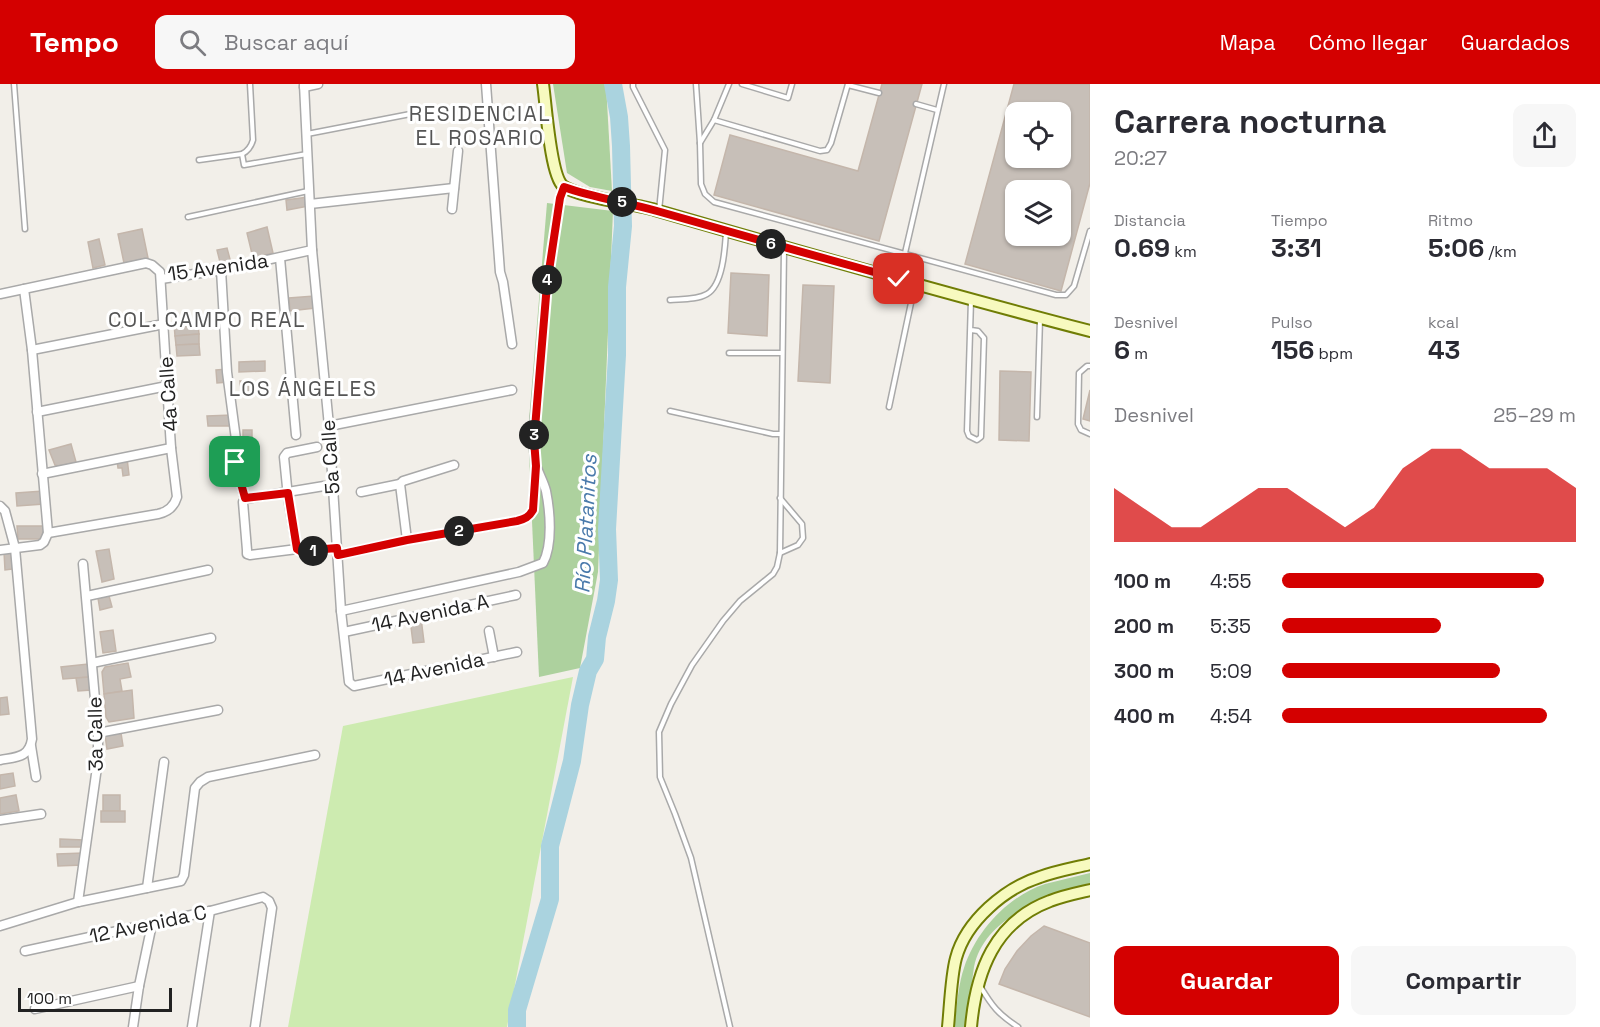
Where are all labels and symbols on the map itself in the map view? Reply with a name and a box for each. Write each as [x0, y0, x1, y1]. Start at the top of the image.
district label: RESIDENCIAL EL ROSARIO [409, 100, 551, 151]
pin: 5 [607, 187, 637, 217]
pin: 6 [756, 229, 786, 259]
street label: 15 Avenida [166, 247, 270, 287]
pin [873, 253, 924, 304]
pin: 4 [532, 265, 562, 295]
district label: COL. CAMPO REAL [108, 306, 306, 333]
street label: 4a Calle [152, 356, 184, 432]
district label: LOS ÁNGELES [229, 375, 377, 402]
street label: 5a Calle [314, 419, 346, 495]
pin: 3 [519, 420, 549, 450]
pin [209, 436, 260, 487]
water label: Río Platanitos [568, 453, 603, 594]
pin: 2 [444, 516, 474, 546]
pin: 1 [298, 536, 328, 566]
street label: 14 Avenida A [369, 588, 491, 638]
street label: 14 Avenida [382, 646, 486, 692]
street label: 3a Calle [81, 696, 109, 772]
street label: 12 Avenida C [87, 899, 209, 949]
scale bar [18, 985, 172, 1012]

